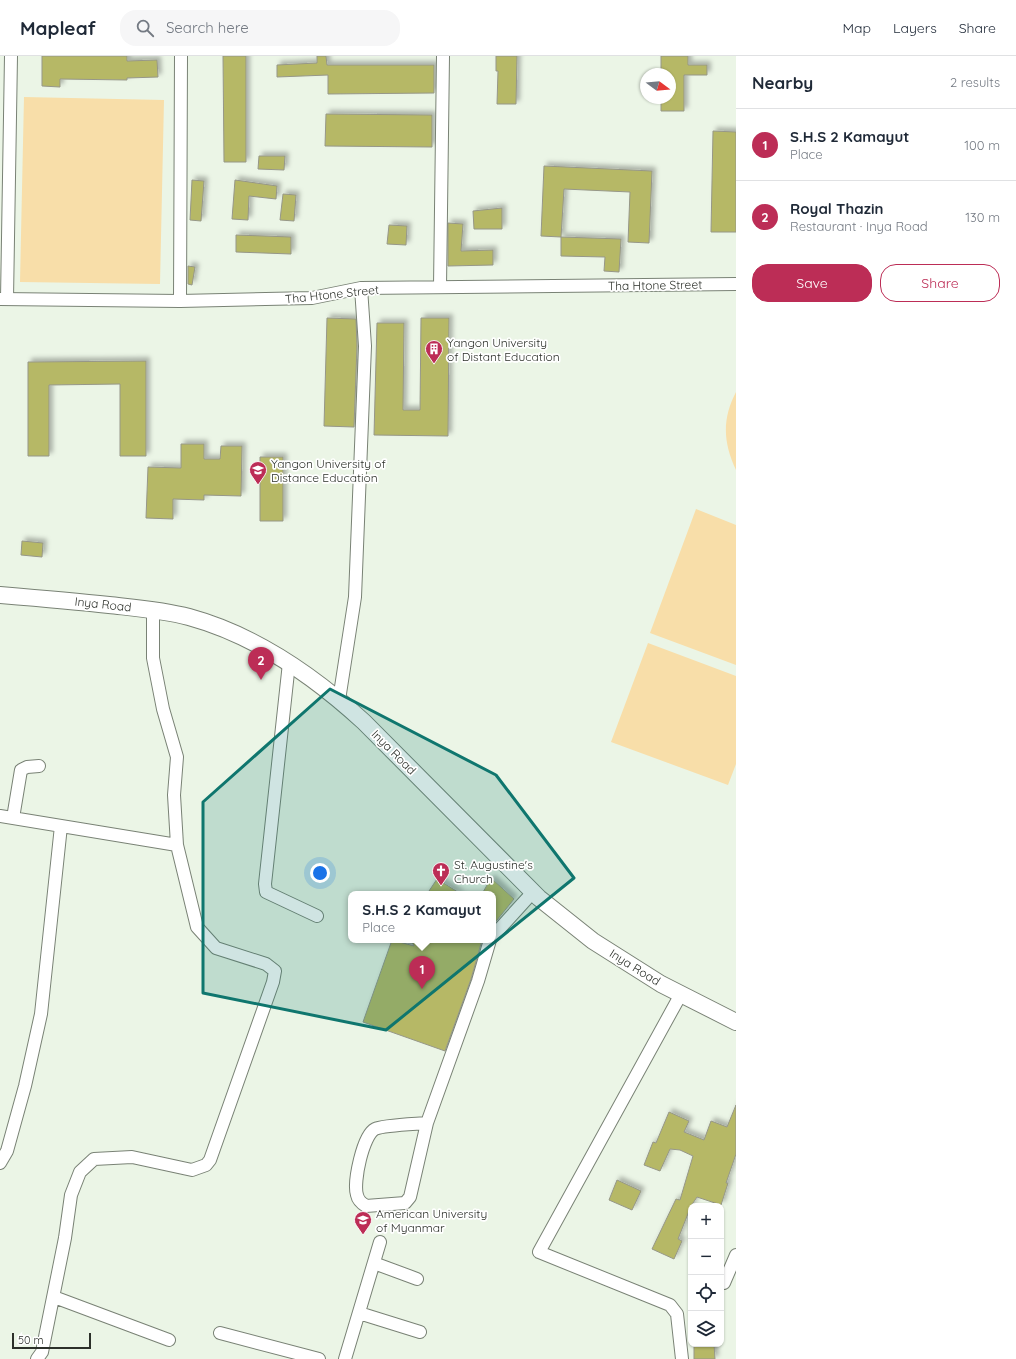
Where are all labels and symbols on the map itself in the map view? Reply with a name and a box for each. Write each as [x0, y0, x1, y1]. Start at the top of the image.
north arrow [640, 68, 676, 104]
street label: Tha Htone Street [608, 277, 702, 293]
street label: Tha Htone Street [284, 282, 380, 306]
place label: Yangon University of Distant Education [447, 335, 560, 364]
building icon: Yangon University of Distant Education [424, 339, 444, 364]
place label: Yangon University of Distance Education [271, 456, 387, 485]
school or university icon: Yangon University of Distance Education [248, 460, 268, 485]
street label: Inya Road [74, 594, 132, 614]
pin: 2 [248, 647, 274, 680]
street label: Inya Road [369, 727, 419, 777]
place label: St. Augustine's Church [454, 857, 533, 886]
church icon: St. Augustine's Church [431, 861, 451, 886]
your location [310, 863, 330, 883]
street label: Inya Road [607, 946, 663, 988]
pin: 1 [409, 956, 435, 989]
place label: American University of Myanmar [376, 1206, 487, 1235]
school or university icon: American University of Myanmar [353, 1210, 373, 1235]
scale bar [12, 1331, 91, 1350]

